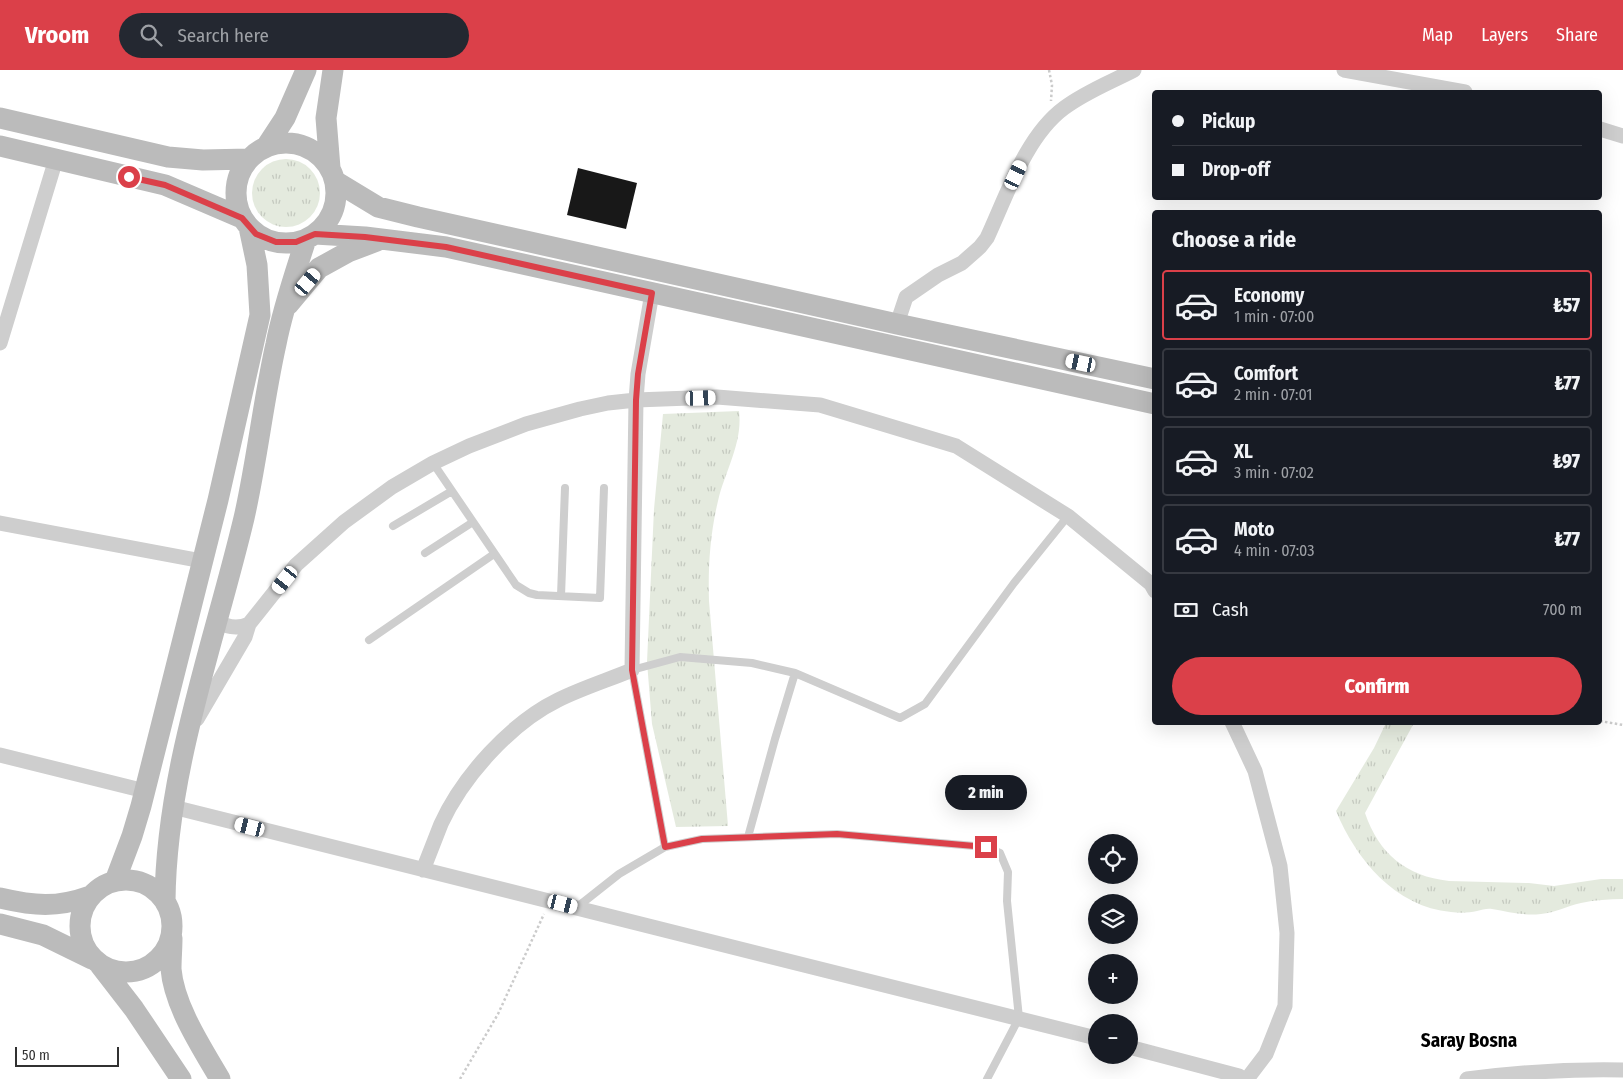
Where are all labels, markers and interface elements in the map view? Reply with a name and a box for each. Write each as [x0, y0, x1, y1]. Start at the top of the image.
search box [119, 13, 469, 58]
text: Vroom [25, 21, 89, 49]
icon: search [137, 21, 165, 49]
text: Search here [177, 24, 269, 47]
text: Map [1422, 24, 1453, 46]
text: Layers [1481, 24, 1528, 46]
text: Share [1556, 24, 1598, 46]
text: Pickup [1202, 110, 1255, 133]
car [1002, 158, 1029, 192]
text: Drop-off [1202, 158, 1270, 181]
route start [118, 166, 140, 188]
text: Choose a ride [1172, 226, 1296, 253]
car [292, 266, 323, 298]
icon: car [1174, 283, 1219, 328]
text: Economy [1234, 284, 1304, 307]
text: ₺57 [1553, 294, 1580, 317]
text: 1 min · 07:00 [1234, 307, 1314, 326]
car [1064, 353, 1097, 373]
icon: car [1174, 361, 1219, 406]
text: Comfort [1234, 362, 1298, 385]
text: ₺77 [1554, 372, 1580, 395]
text: 2 min · 07:01 [1234, 385, 1313, 404]
car [685, 390, 716, 406]
icon: car [1174, 439, 1219, 484]
text: XL [1234, 440, 1253, 463]
text: ₺97 [1553, 450, 1580, 473]
text: 3 min · 07:02 [1234, 463, 1314, 482]
icon: car [1174, 517, 1219, 562]
text: Moto [1234, 518, 1274, 541]
text: ₺77 [1554, 528, 1580, 551]
text: 4 min · 07:03 [1234, 541, 1315, 560]
car [269, 564, 300, 596]
icon: cash [1172, 596, 1200, 624]
text: Cash [1212, 598, 1249, 621]
text: 700 m [1543, 600, 1582, 619]
button: Confirm [1172, 657, 1582, 715]
callout: 2 min [945, 774, 1027, 810]
text: 2 min [968, 783, 1004, 802]
car [233, 816, 266, 838]
map controls [1088, 834, 1138, 1064]
button: locate [1088, 834, 1138, 884]
route end [975, 836, 997, 858]
car [546, 893, 579, 915]
button: layers [1088, 894, 1138, 944]
button: + [1088, 954, 1138, 1004]
button: − [1088, 1014, 1138, 1064]
district label: Saray Bosna [1421, 1029, 1517, 1052]
scale bar [15, 1044, 119, 1067]
text: 50 m [22, 1047, 50, 1064]

